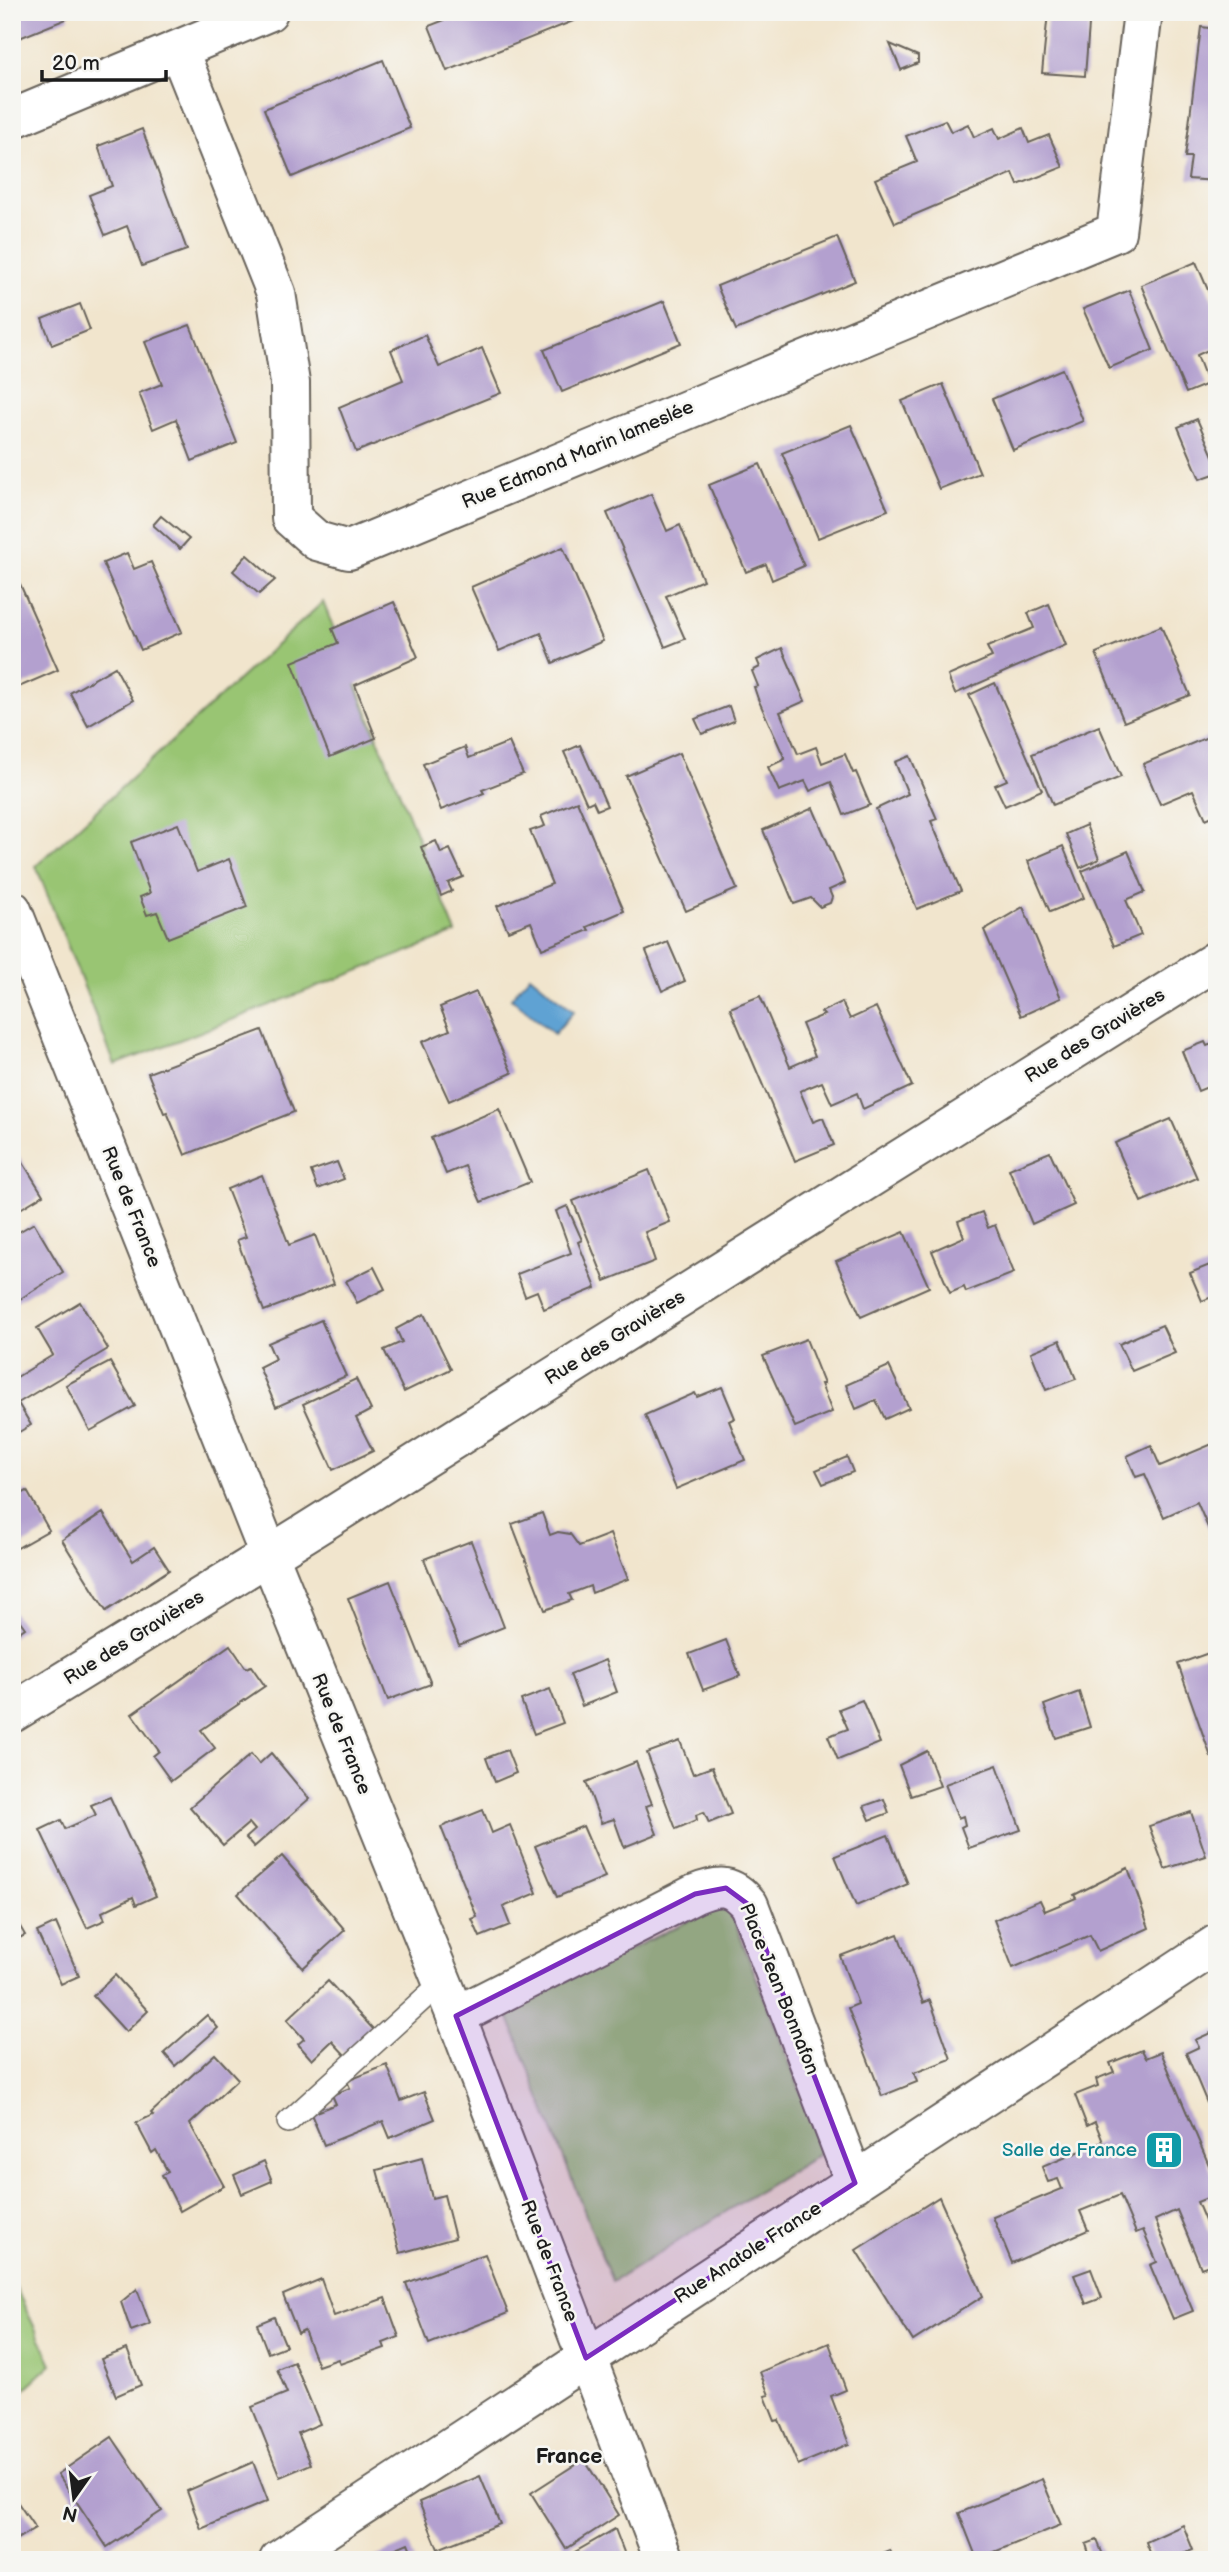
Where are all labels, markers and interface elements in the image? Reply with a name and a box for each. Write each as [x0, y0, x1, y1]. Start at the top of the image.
scale bar [42, 38, 166, 82]
text: 20 m [52, 51, 100, 76]
street label: Rue Edmond Marin lameslée [459, 396, 697, 514]
street label: Rue des Gravières [1021, 984, 1169, 1088]
street label: Rue de France [96, 1143, 166, 1271]
street label: Rue des Gravières [541, 1286, 689, 1390]
street label: Rue des Gravières [60, 1586, 208, 1690]
street label: Rue de France [306, 1670, 376, 1798]
street label: Place Jean Bonnafon [734, 1900, 824, 2078]
building icon: Salle de France [1143, 2129, 1185, 2171]
place label: Salle de France [1002, 2139, 1137, 2162]
street label: Rue de France [515, 2197, 583, 2325]
street label: Rue Anatole France [670, 2197, 826, 2309]
district label: France [536, 2444, 602, 2469]
north arrow [38, 2464, 108, 2534]
text: N [61, 2500, 80, 2526]

